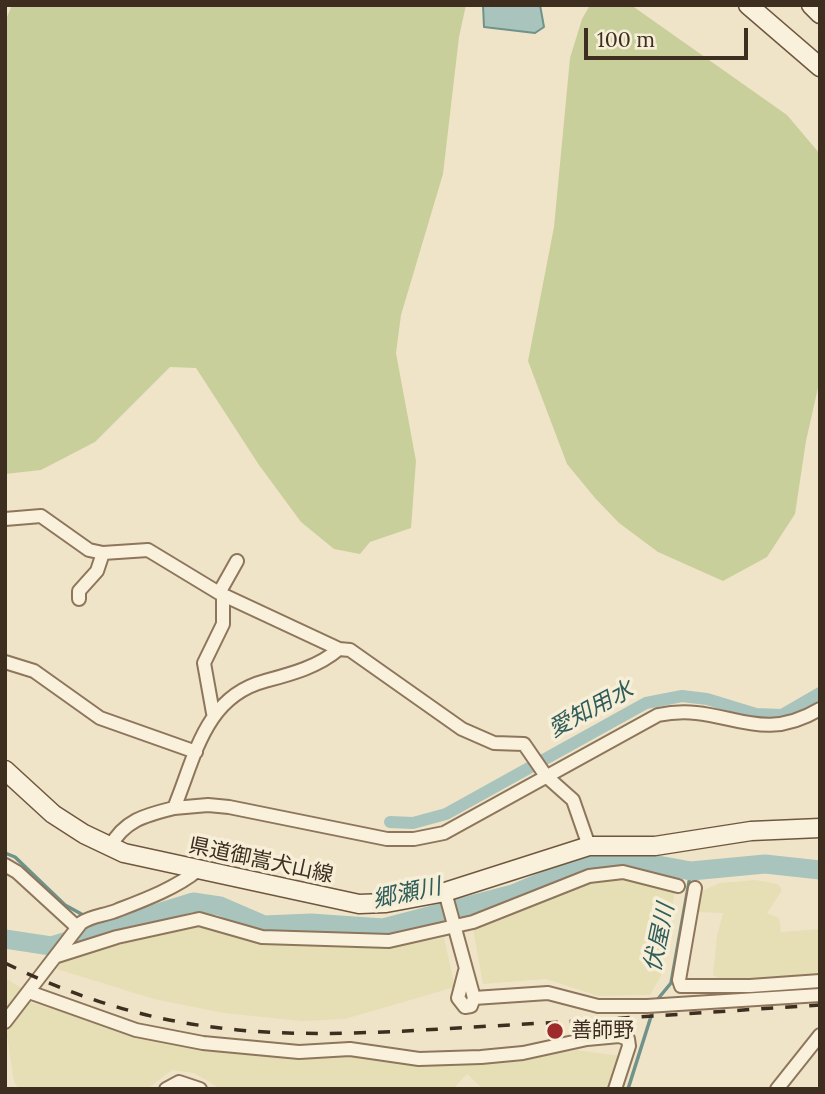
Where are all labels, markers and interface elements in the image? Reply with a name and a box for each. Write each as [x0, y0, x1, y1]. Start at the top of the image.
scale bar [587, 14, 752, 58]
text: 100 m [597, 26, 655, 53]
water label: 愛知用水 [544, 676, 638, 744]
street label: 県道御嵩犬山線 [186, 833, 336, 889]
water label: 郷瀬川 [370, 873, 444, 915]
water label: 伏屋川 [639, 901, 681, 975]
place label: 善師野 [571, 1018, 634, 1044]
marker: 善師野 [545, 1021, 565, 1041]

